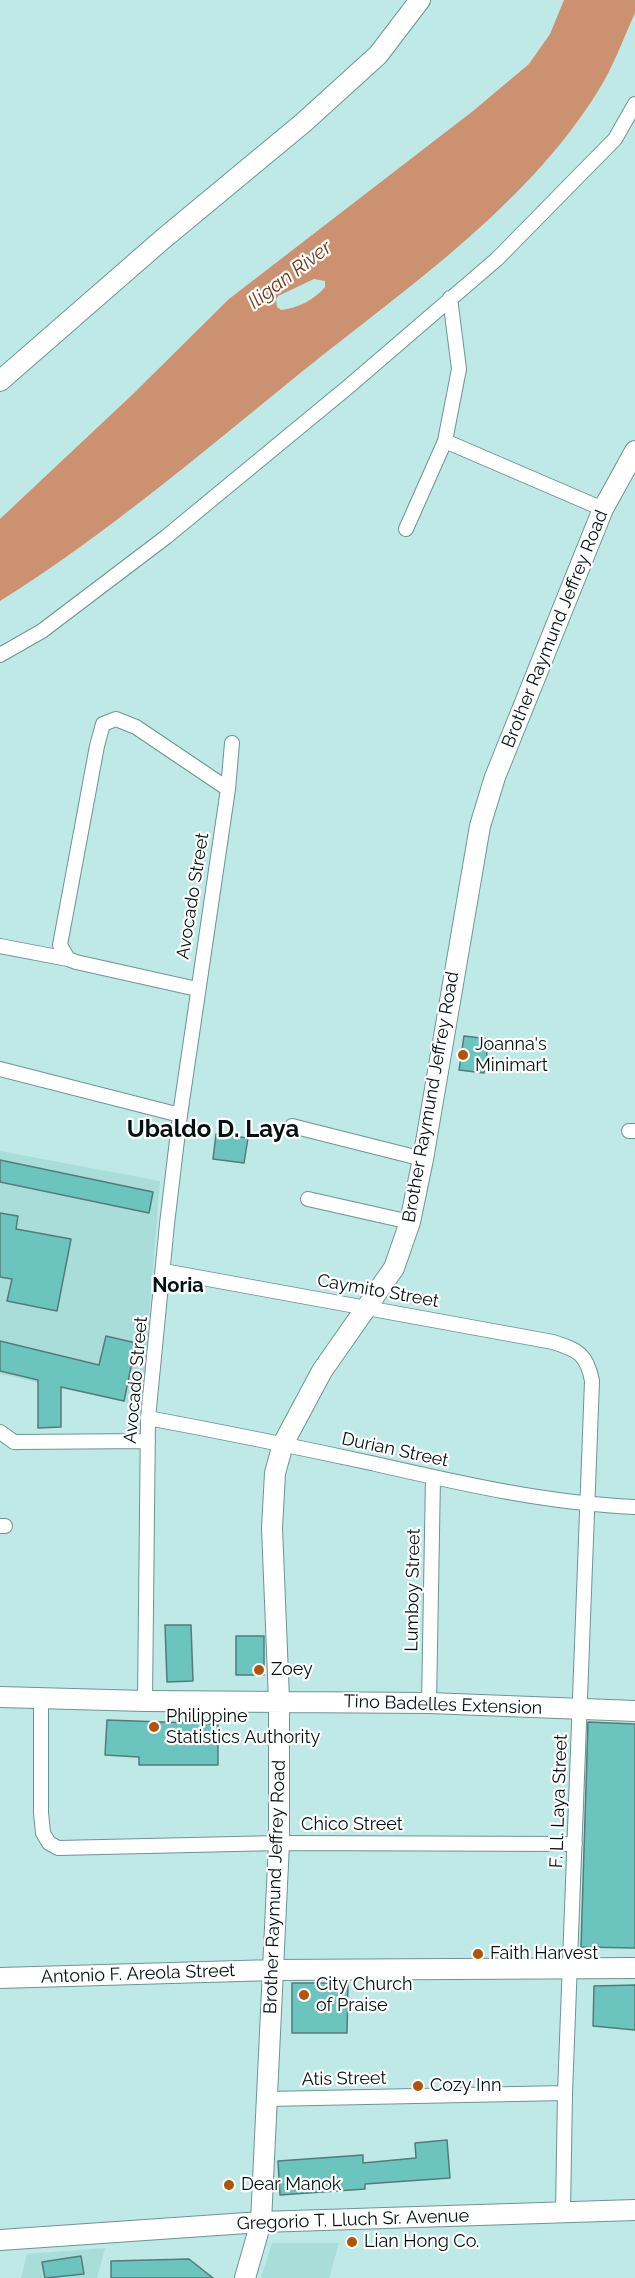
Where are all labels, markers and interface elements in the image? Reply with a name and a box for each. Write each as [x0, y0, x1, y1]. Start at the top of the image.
water label: Iligan River [244, 236, 336, 314]
street label: Brother Raymund Jeffrey Road [497, 507, 613, 751]
street label: Avocado Street [172, 831, 214, 961]
street label: Brother Raymund Jeffrey Road [398, 970, 464, 1224]
place label: Joanna's Minimart [475, 1034, 548, 1076]
marker: Joanna's Minimart [456, 1048, 470, 1062]
district label: Ubaldo D. Laya [127, 1116, 299, 1144]
street label: Caymito Street [315, 1270, 441, 1312]
district label: Noria [152, 1274, 204, 1298]
street label: Avocado Street [120, 1315, 152, 1445]
street label: Durian Street [340, 1428, 450, 1472]
street label: Lumboy Street [401, 1528, 425, 1652]
place label: Zoey [271, 1659, 313, 1681]
marker: Zoey [252, 1663, 266, 1677]
street label: Tino Badelles Extension [343, 1691, 543, 1719]
place label: Philippine Statistics Authority [166, 1706, 320, 1748]
marker: Philippine Statistics Authority [147, 1720, 161, 1734]
street label: F. Ll. Laya Street [546, 1734, 572, 1868]
street label: Brother Raymund Jeffrey Road [260, 1760, 290, 2014]
street label: Chico Street [301, 1814, 403, 1836]
place label: Faith Harvest [490, 1943, 598, 1965]
marker: Faith Harvest [471, 1947, 485, 1961]
street label: Antonio F. Areola Street [40, 1960, 236, 1988]
place label: City Church of Praise [316, 1974, 413, 2016]
marker: City Church of Praise [297, 1988, 311, 2002]
street label: Atis Street [301, 2067, 387, 2091]
place label: Cozy Inn [430, 2075, 502, 2097]
marker: Cozy Inn [411, 2079, 425, 2093]
place label: Dear Manok [241, 2174, 341, 2196]
marker: Dear Manok [222, 2178, 236, 2192]
street label: Gregorio T. Lluch Sr. Avenue [237, 2205, 469, 2235]
place label: Lian Hong Co. [364, 2231, 479, 2253]
marker: Lian Hong Co. [345, 2235, 359, 2249]

